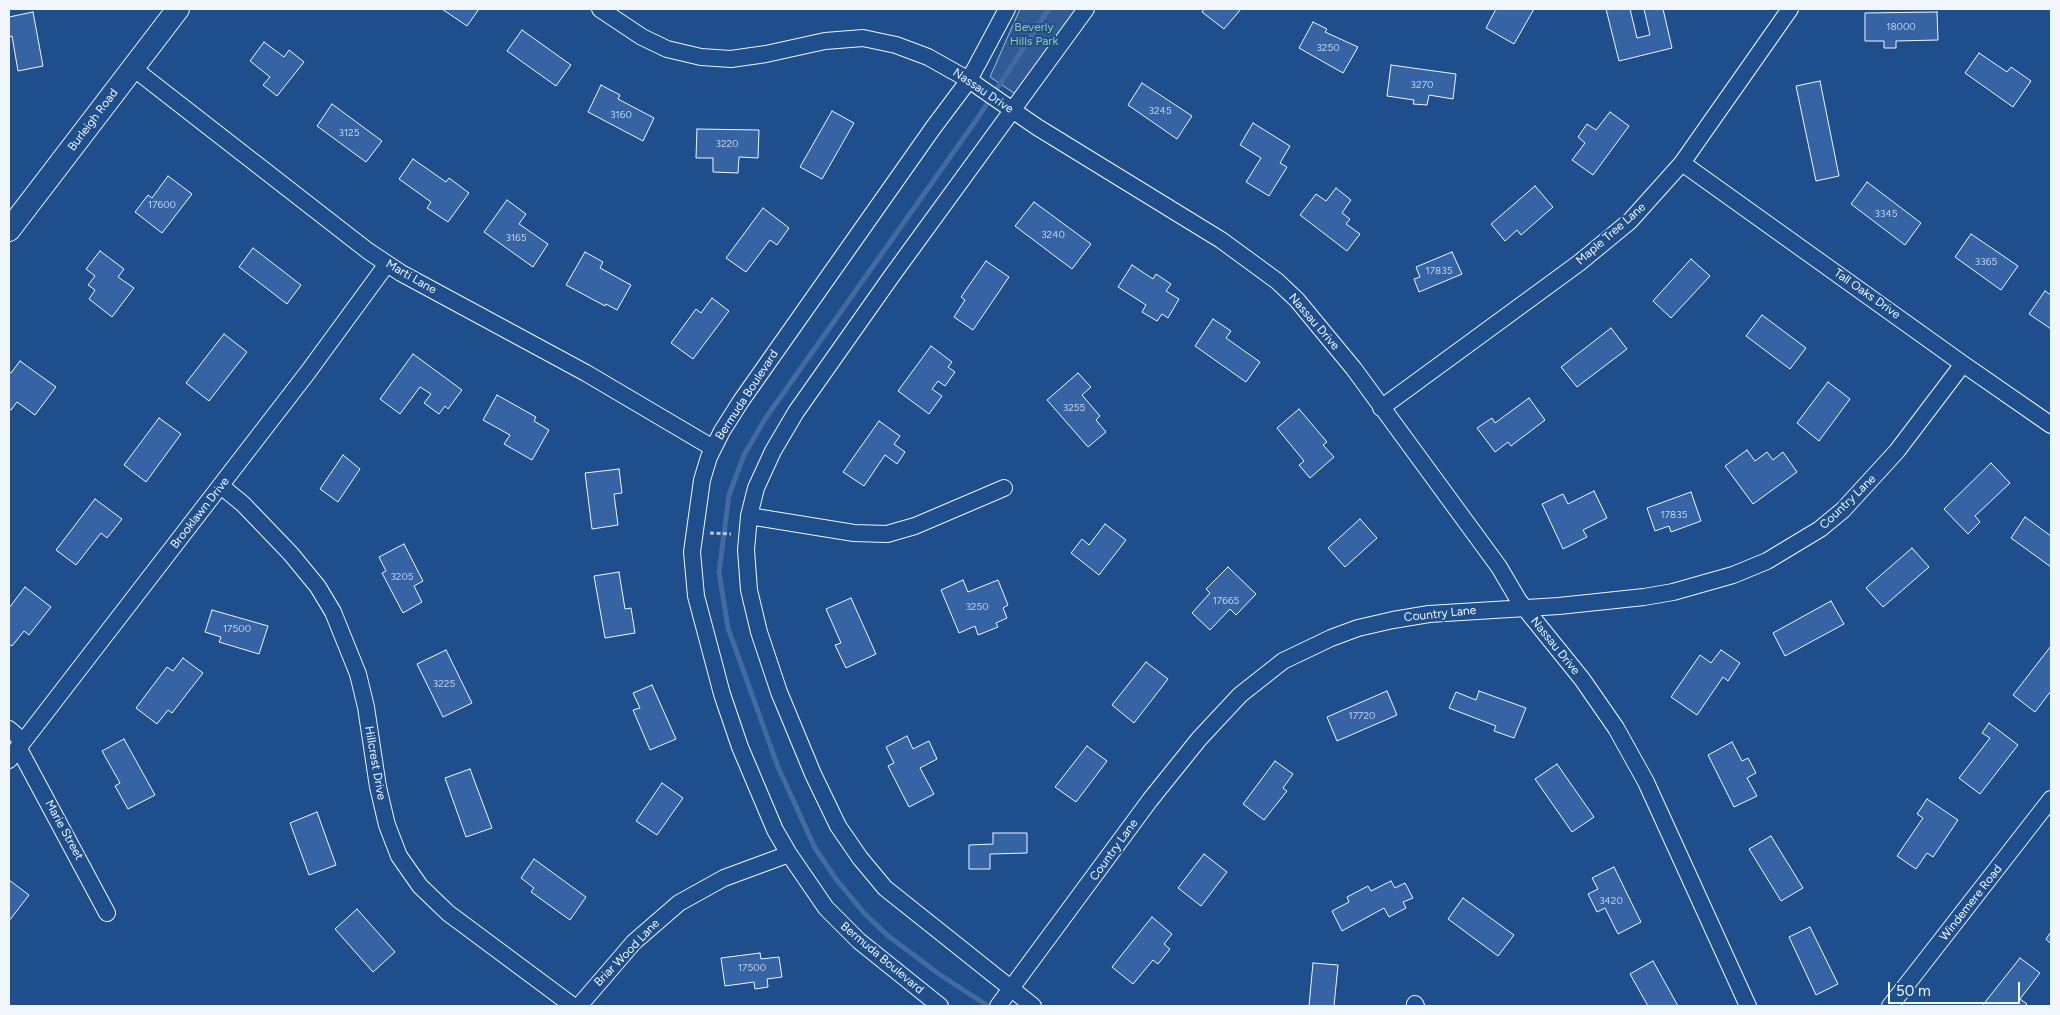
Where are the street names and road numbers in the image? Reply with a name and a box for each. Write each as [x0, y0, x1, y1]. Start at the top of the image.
street label: Nassau Drive [950, 65, 1016, 117]
street label: Burleigh Road [65, 86, 121, 154]
street label: Maple Tree Lane [1573, 200, 1649, 268]
street label: Marti Lane [383, 257, 439, 297]
street label: Tall Oaks Drive [1831, 266, 1903, 322]
street label: Nassau Drive [1286, 291, 1342, 353]
street label: Bermuda Boulevard [713, 347, 781, 443]
street label: Country Lane [1817, 472, 1879, 532]
street label: Brooklawn Drive [168, 474, 232, 552]
street label: Country Lane [1403, 603, 1477, 625]
street label: Nassau Drive [1527, 614, 1583, 678]
street label: Hillcrest Drive [361, 725, 389, 801]
street label: Marie Street [42, 798, 86, 862]
street label: Country Lane [1087, 816, 1141, 884]
street label: Windemere Road [1937, 862, 2005, 944]
street label: Briar Wood Lane [591, 916, 663, 990]
street label: Bermuda Boulevard [837, 919, 927, 997]

